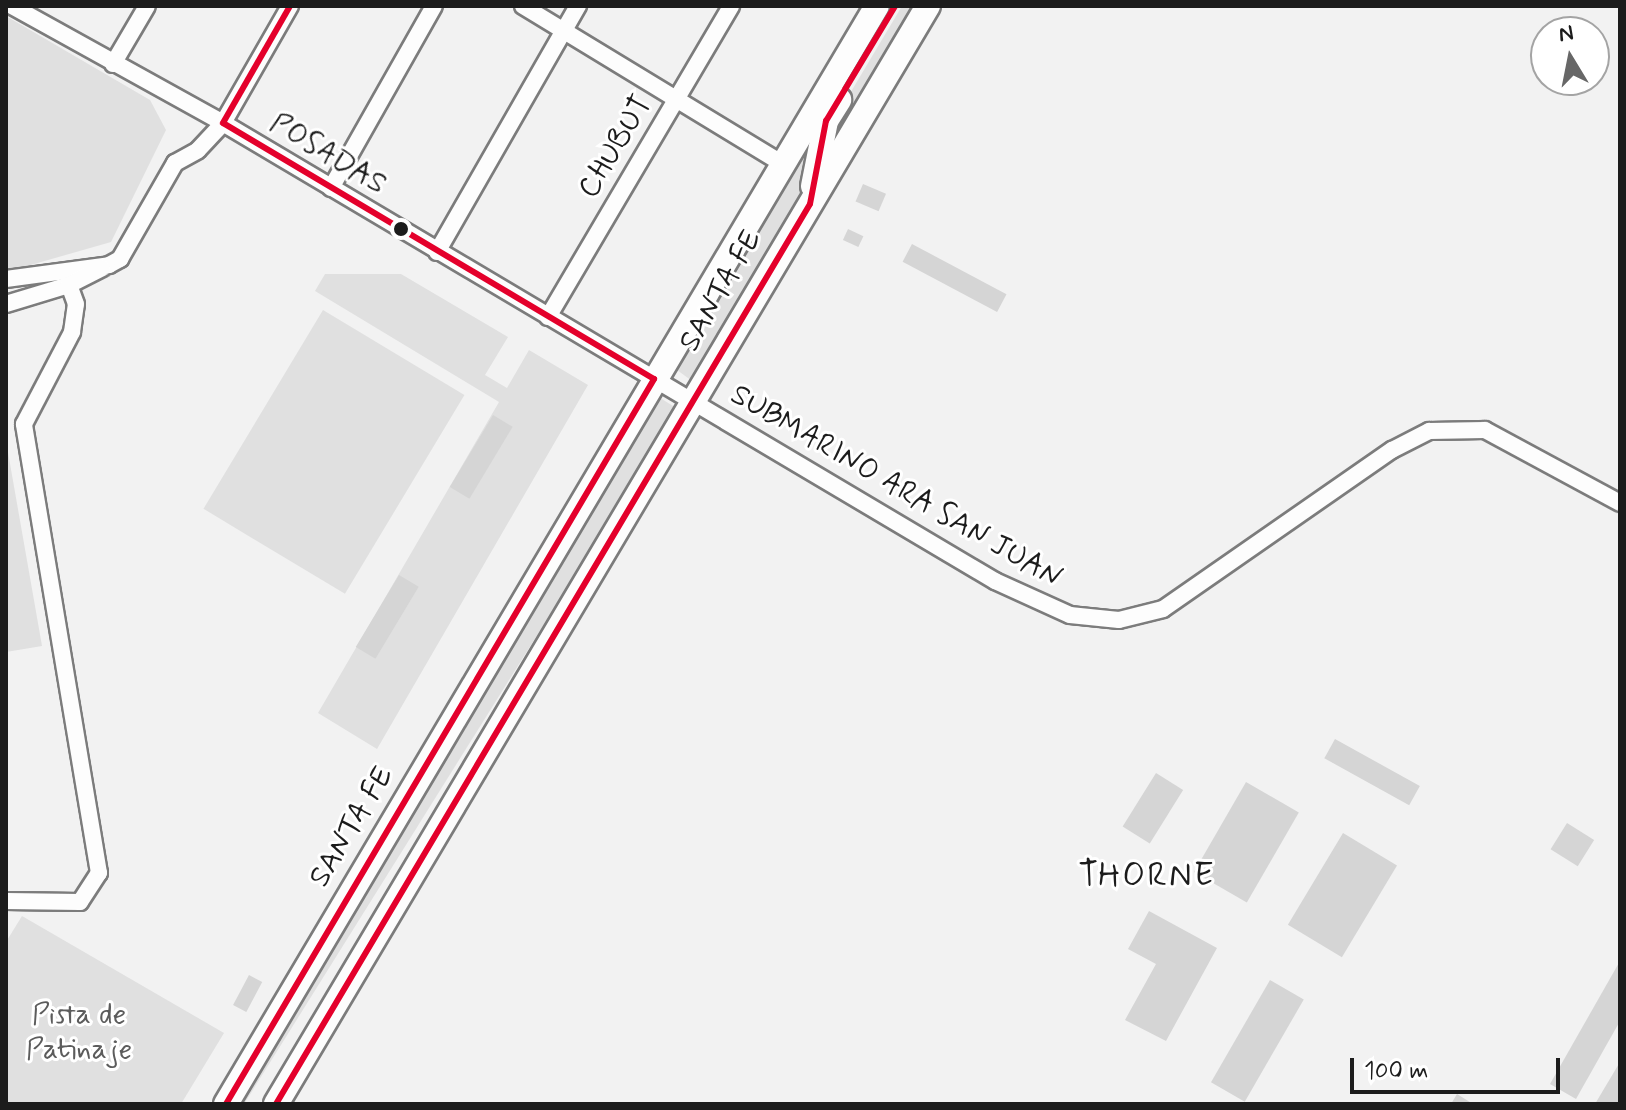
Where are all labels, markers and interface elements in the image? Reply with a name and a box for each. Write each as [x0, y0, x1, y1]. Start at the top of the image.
north arrow [1530, 16, 1610, 96]
text: N [1557, 19, 1576, 49]
street label: CHUBUT [571, 89, 661, 205]
street label: POSADAS [263, 105, 393, 203]
unlabelled marker [393, 221, 409, 237]
street label: SANTA FE [672, 224, 770, 358]
street label: SUBMARINO ARA SAN JUAN [723, 377, 1069, 597]
street label: SANTA FE [302, 760, 402, 894]
district label: THORNE [1076, 856, 1218, 896]
park label: Pista de Patinaje [26, 997, 132, 1068]
scale bar [1354, 1042, 1564, 1092]
text: 100 m [1364, 1056, 1428, 1087]

